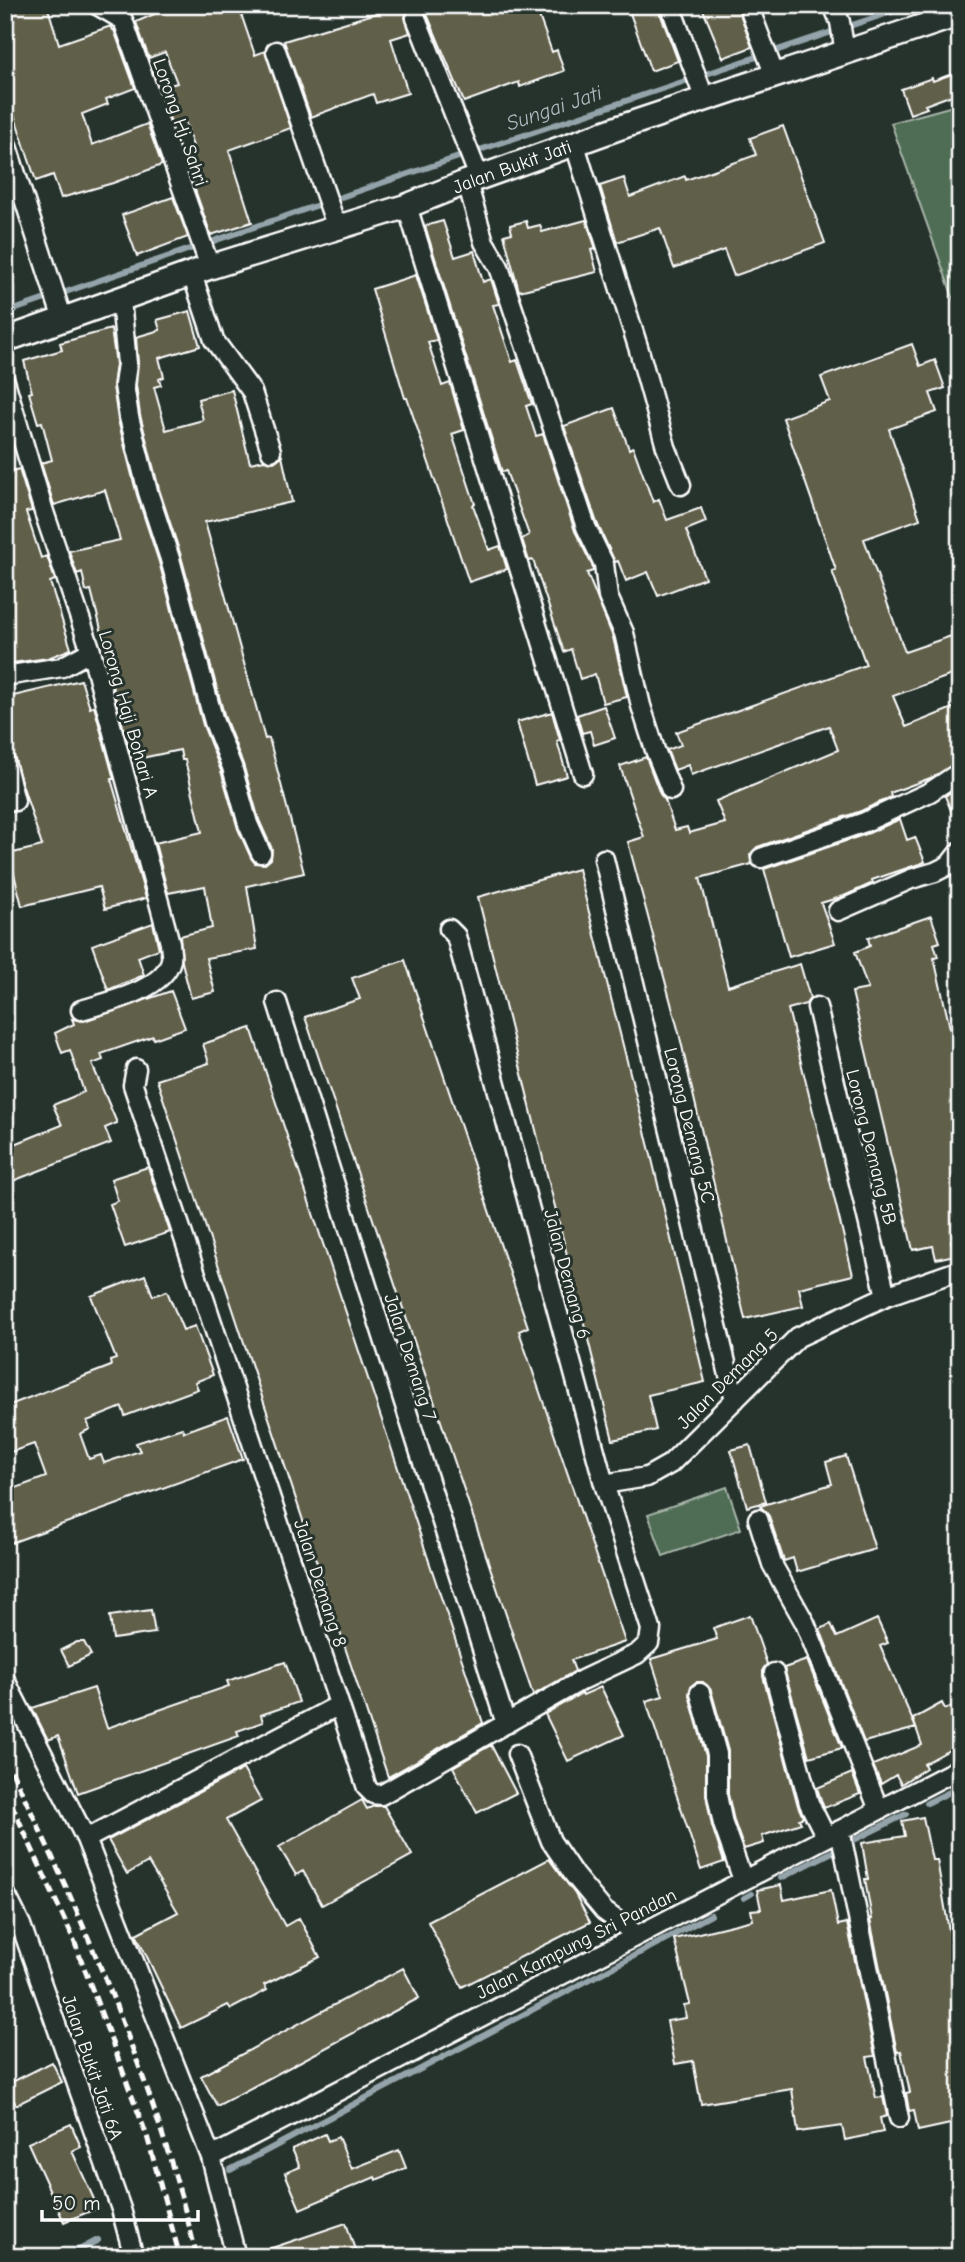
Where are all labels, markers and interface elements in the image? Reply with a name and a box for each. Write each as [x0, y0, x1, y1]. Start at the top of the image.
street label: Lorong Hj. Sahri [148, 56, 212, 189]
water label: Sungai Jati [503, 80, 605, 136]
street label: Jalan Bukit Jati [450, 136, 574, 199]
street label: Lorong Haji Bohari A [94, 628, 162, 801]
street label: Lorong Demang 5C [659, 1045, 719, 1206]
street label: Lorong Demang 5B [841, 1067, 901, 1227]
street label: Jalan Demang 6 [539, 1207, 595, 1342]
street label: Jalan Demang 7 [379, 1291, 441, 1424]
street label: Jalan Demang 5 [673, 1324, 783, 1434]
street label: Jalan Demang 8 [289, 1517, 351, 1650]
street label: Jalan Kampung Sri Pandan [473, 1884, 680, 2004]
street label: Jalan Bukit Jati 6A [57, 1992, 127, 2143]
scale bar [42, 2178, 198, 2222]
text: 50 m [52, 2191, 101, 2215]

